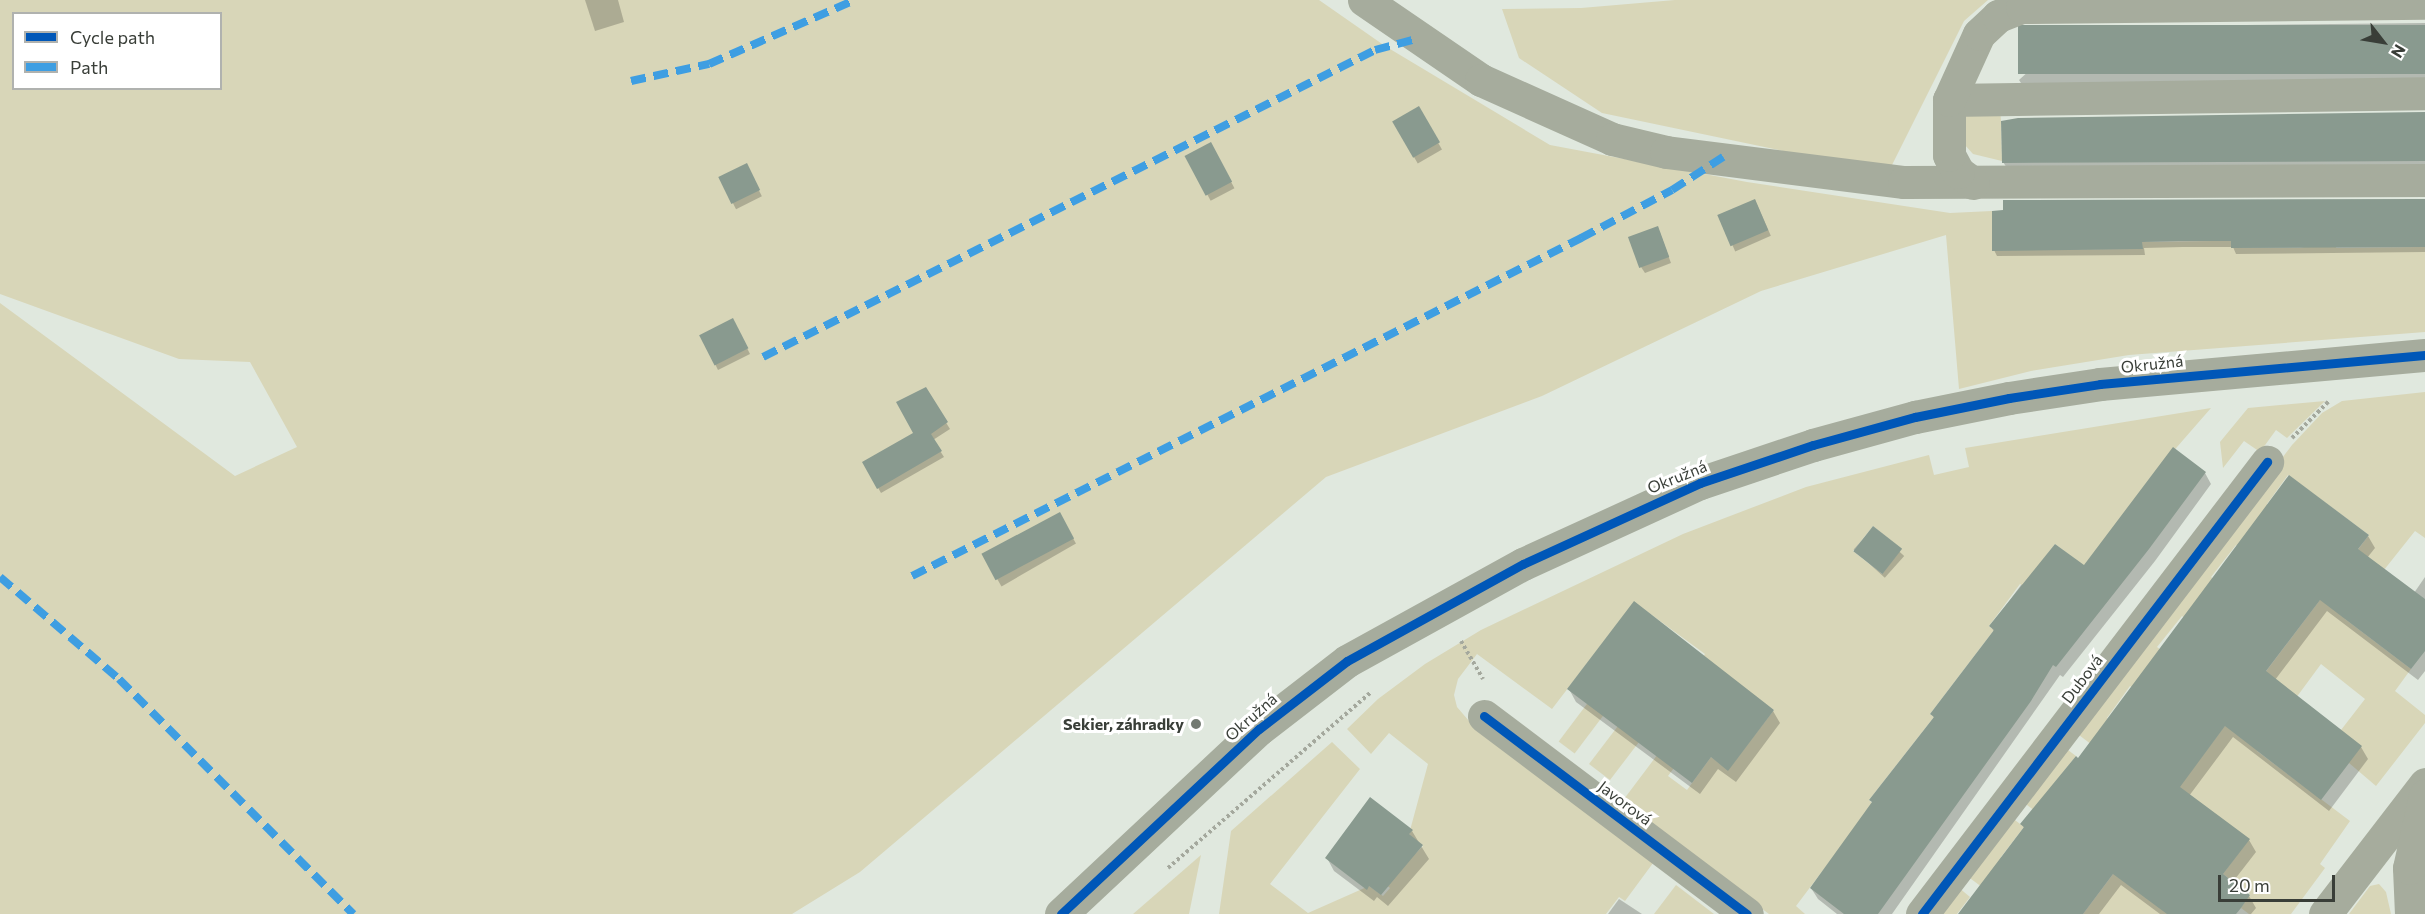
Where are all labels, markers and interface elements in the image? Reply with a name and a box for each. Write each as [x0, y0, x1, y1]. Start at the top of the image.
legend [12, 12, 222, 90]
north arrow [2353, 12, 2413, 72]
text: Cycle path [70, 26, 155, 48]
text: N [2388, 41, 2410, 62]
text: Path [70, 56, 108, 78]
street label: Okružná [2120, 351, 2184, 377]
street label: Okružná [1644, 456, 1710, 498]
street label: Dubová [2058, 651, 2106, 707]
street label: Okružná [1221, 689, 1281, 745]
place label: Sekier, záhradky [1063, 714, 1184, 734]
marker: Sekier, záhradky [1189, 717, 1203, 731]
street label: Javorová [1594, 777, 1656, 829]
scale bar [2221, 863, 2338, 901]
text: 20 m [2229, 874, 2270, 896]

